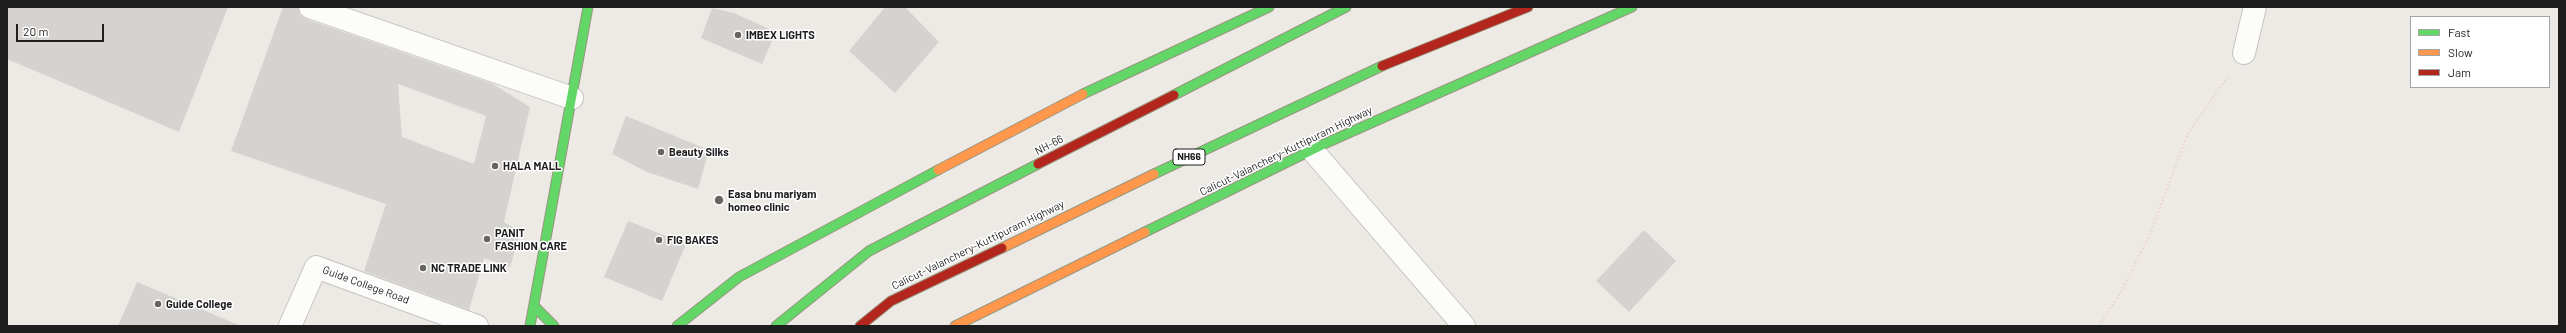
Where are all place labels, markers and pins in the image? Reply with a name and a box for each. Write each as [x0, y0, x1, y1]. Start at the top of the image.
place label: IMBEX LIGHTS [746, 28, 815, 42]
marker: IMBEX LIGHTS [733, 30, 743, 40]
place label: Beauty Silks [669, 145, 729, 159]
marker: Beauty Silks [656, 147, 666, 157]
place label: HALA MALL [503, 159, 561, 173]
marker: HALA MALL [490, 161, 500, 171]
place label: Easa bnu mariyam homeo clinic [728, 187, 816, 213]
marker: Easa bnu mariyam homeo clinic [713, 194, 725, 206]
place label: PANIT FASHION CARE [495, 226, 567, 252]
place label: FIG BAKES [667, 233, 719, 247]
marker: PANIT FASHION CARE [482, 234, 492, 244]
marker: FIG BAKES [654, 235, 664, 245]
place label: NC TRADE LINK [431, 261, 507, 275]
marker: NC TRADE LINK [418, 263, 428, 273]
place label: Guide College [166, 297, 232, 311]
marker: Guide College [153, 299, 163, 309]

